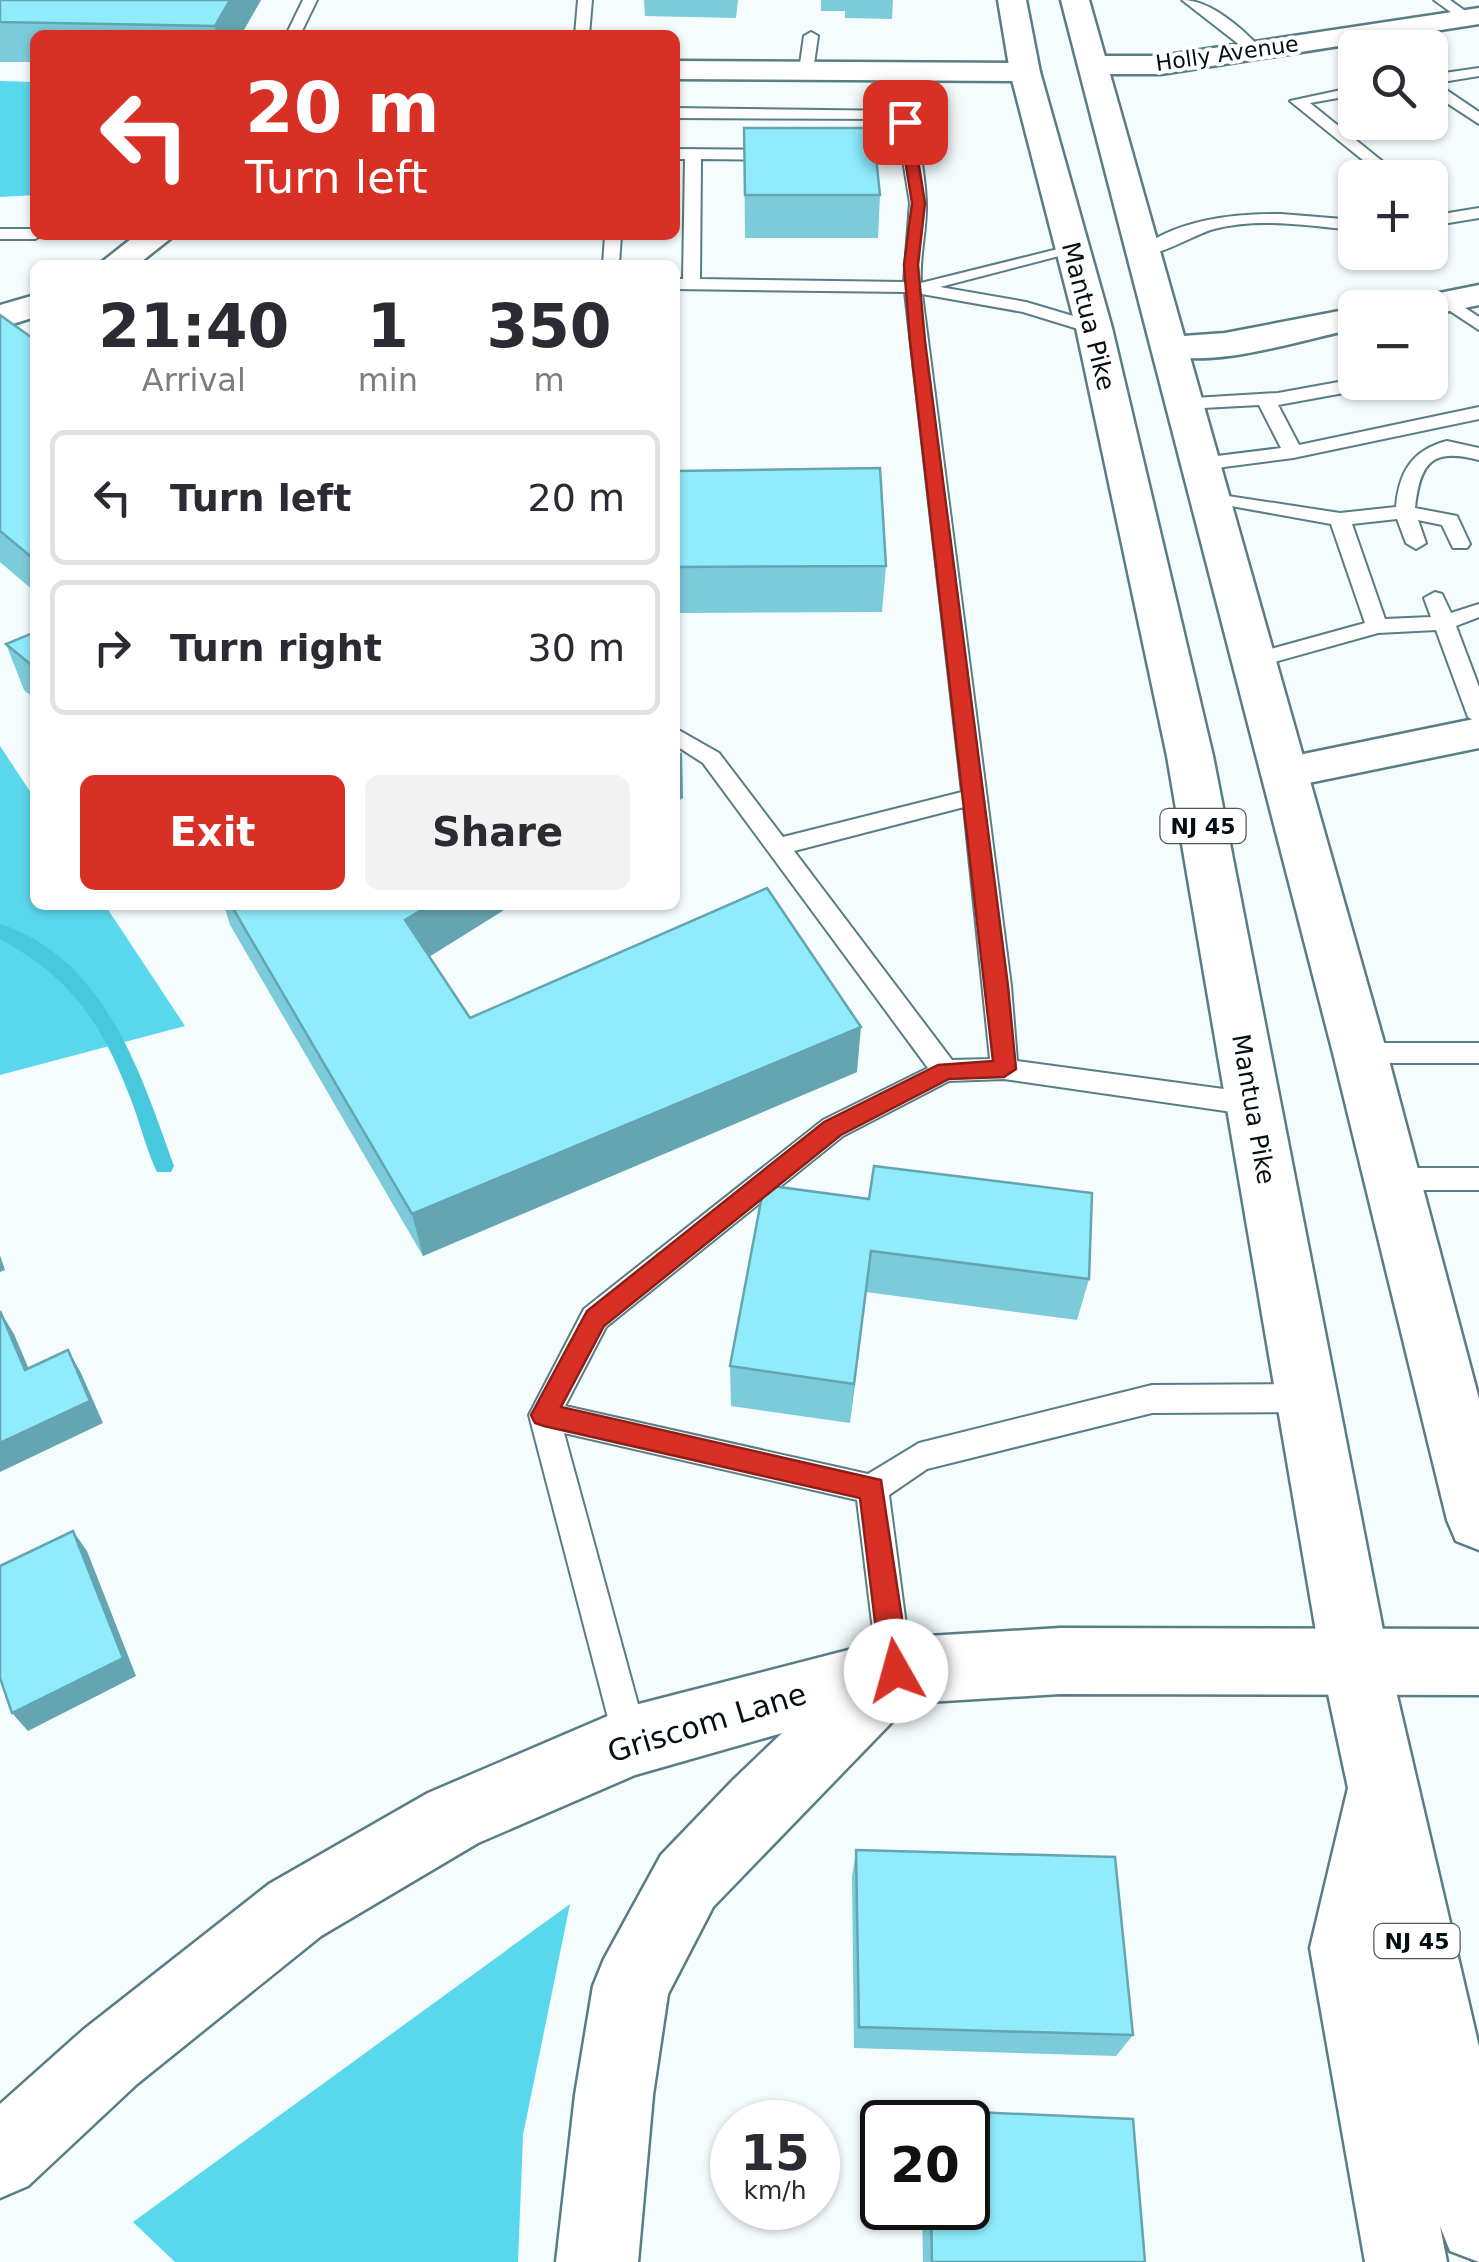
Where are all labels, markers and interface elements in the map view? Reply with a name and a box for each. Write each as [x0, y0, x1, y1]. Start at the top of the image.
map controls [1338, 30, 1448, 400]
button: search [1338, 30, 1448, 140]
street label: Holly Avenue [1154, 31, 1300, 76]
text: 20 m [245, 67, 440, 149]
icon: left [80, 70, 210, 200]
pin [863, 80, 948, 165]
icon: arrive [878, 95, 933, 150]
text: Turn left [245, 151, 428, 204]
button: + [1338, 160, 1448, 270]
street label: Mantua Pike [1056, 239, 1121, 393]
button: − [1338, 290, 1448, 400]
text: 21:40 [98, 291, 289, 361]
text: 1 [367, 291, 409, 361]
text: 350 [486, 291, 612, 361]
text: Arrival [142, 361, 246, 399]
text: min [358, 361, 418, 399]
text: m [533, 361, 565, 399]
icon: left [85, 470, 140, 525]
text: Turn left [170, 476, 351, 520]
text: 20 m [528, 476, 625, 520]
icon: right [85, 620, 140, 675]
text: Turn right [170, 626, 382, 670]
text: 30 m [528, 626, 625, 670]
button: Exit [80, 775, 345, 890]
button: Share [365, 775, 630, 890]
road number: NJ 45 [1160, 809, 1246, 843]
street label: Mantua Pike [1226, 1032, 1281, 1186]
position arrow [844, 1619, 948, 1723]
street label: Griscom Lane [603, 1676, 810, 1769]
road number: NJ 45 [1374, 1924, 1460, 1958]
speed limit sign: 20 [860, 2100, 990, 2230]
text: 15 [740, 2124, 810, 2182]
text: km/h [743, 2176, 807, 2205]

